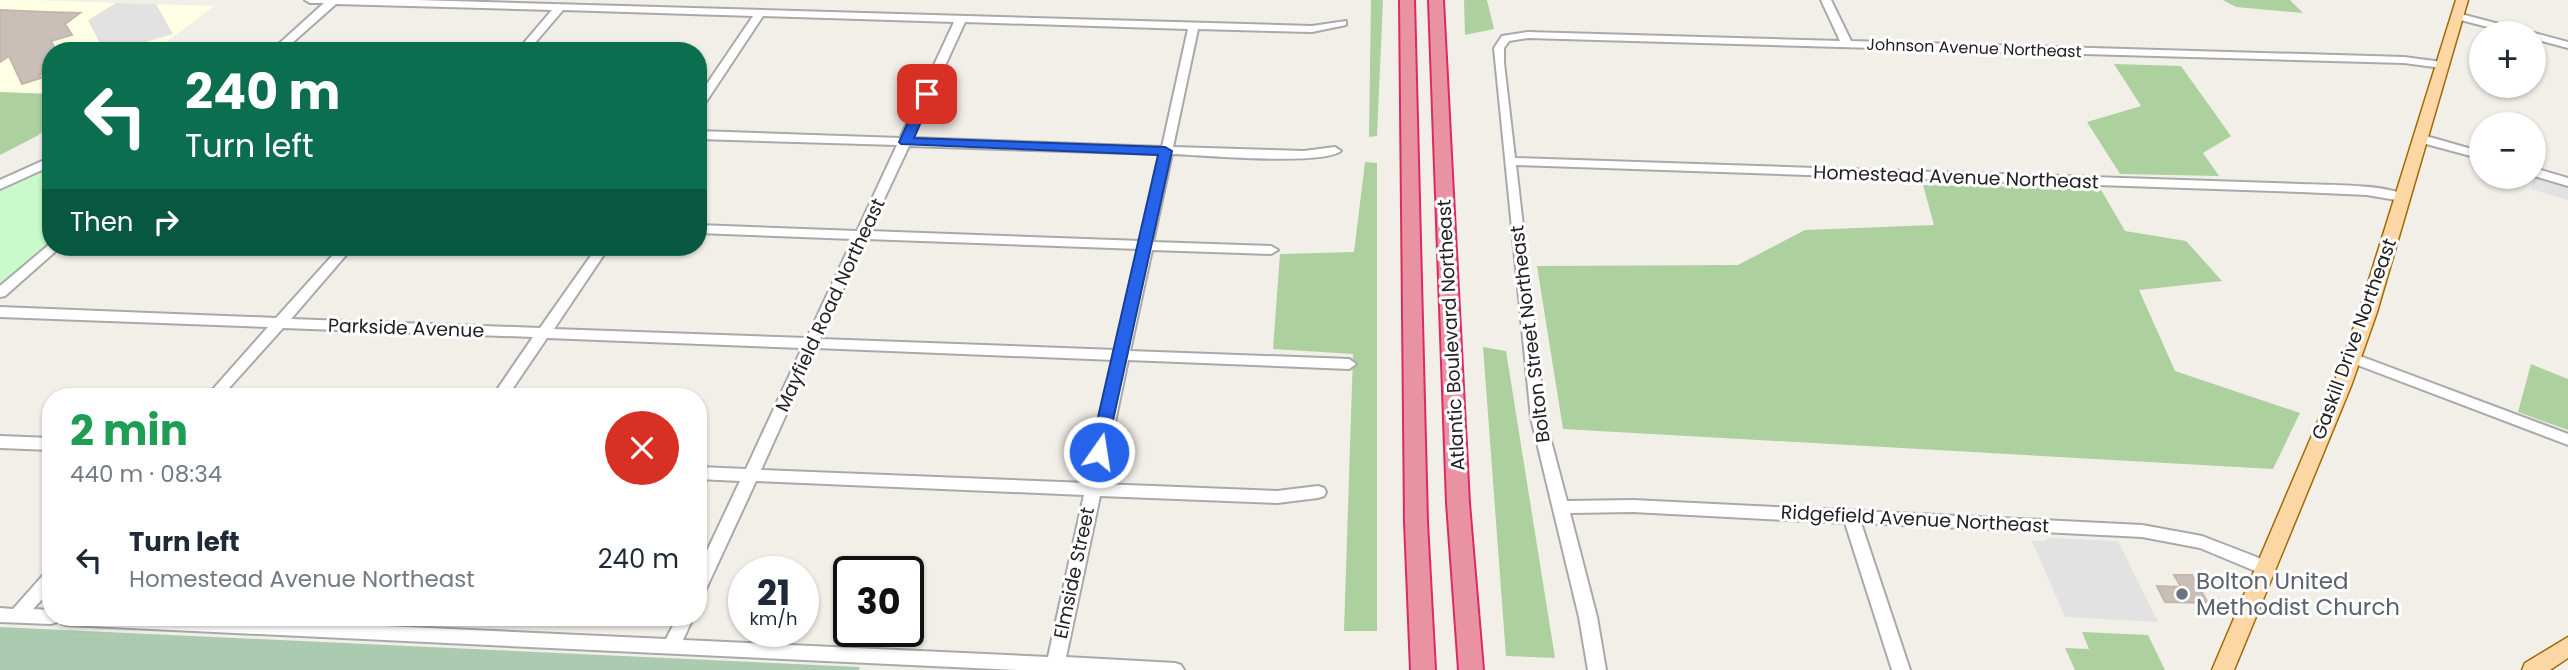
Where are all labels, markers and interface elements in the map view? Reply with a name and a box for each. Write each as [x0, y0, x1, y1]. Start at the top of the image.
map controls [2469, 21, 2546, 189]
button: + [2469, 21, 2546, 98]
street label: Johnson Avenue Northeast [1866, 33, 2082, 63]
text: 240 m [185, 58, 340, 126]
pin [897, 64, 957, 124]
icon: left [70, 70, 161, 161]
icon: arrive [908, 75, 946, 113]
button: − [2469, 112, 2546, 189]
text: Turn left [185, 123, 314, 168]
street label: Homestead Avenue Northeast [1813, 159, 2099, 195]
street label: Mayfield Road Northeast [769, 194, 891, 416]
street label: Atlantic Boulevard Northeast [1430, 199, 1472, 471]
icon: right [147, 203, 185, 241]
text: Then [70, 204, 133, 240]
street label: Bolton Street Northeast [1503, 224, 1557, 444]
street label: Gaskill Drive Northeast [2305, 235, 2403, 443]
street label: Parkside Avenue [327, 312, 485, 344]
text: 2 min [70, 401, 188, 460]
button: close [605, 411, 679, 485]
position arrow [1062, 415, 1136, 489]
text: 440 m · 08:34 [70, 458, 222, 490]
street label: Ridgefield Avenue Northeast [1780, 498, 2050, 540]
street label: Elmside Street [1047, 505, 1101, 641]
text: Turn left [129, 524, 240, 560]
icon: left [70, 541, 108, 579]
text: 240 m [598, 541, 679, 577]
speed limit sign: 30 [833, 556, 924, 647]
text: Homestead Avenue Northeast [129, 563, 475, 595]
place label: Bolton United Methodist Church [2196, 565, 2400, 623]
text: 21 [757, 568, 790, 617]
marker: Bolton United Methodist Church [2174, 586, 2190, 602]
text: km/h [750, 606, 797, 631]

